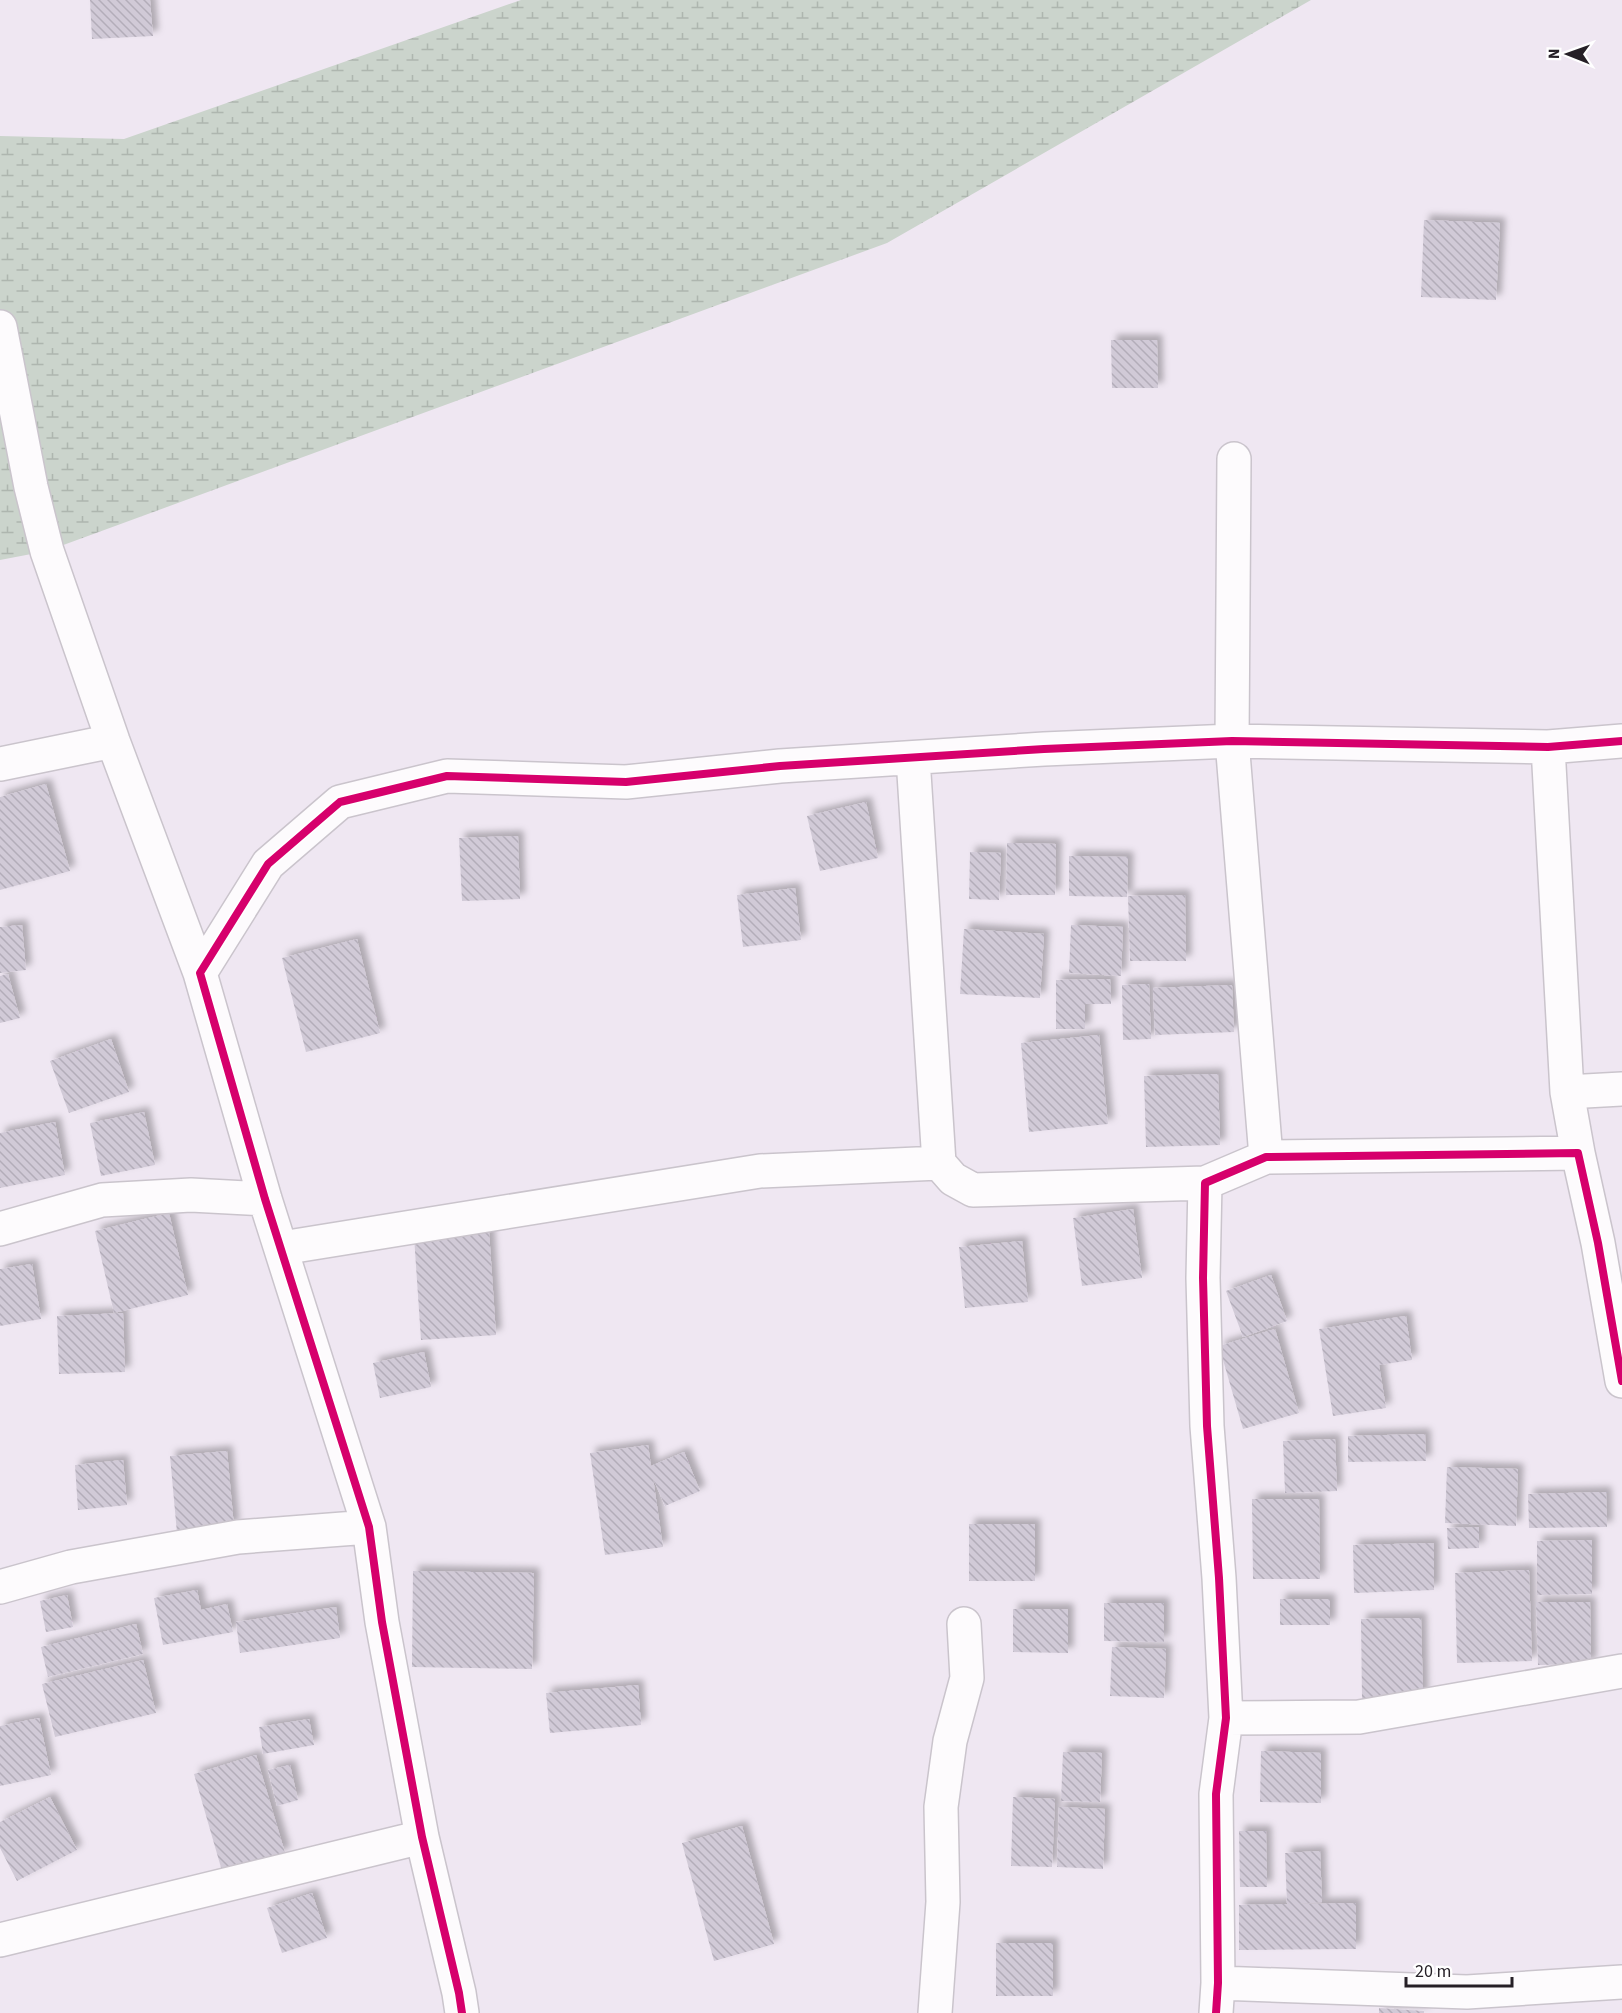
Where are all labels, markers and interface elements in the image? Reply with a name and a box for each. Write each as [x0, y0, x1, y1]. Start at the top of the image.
north arrow [1538, 24, 1598, 84]
text: N [1543, 48, 1565, 59]
scale bar [1406, 1950, 1512, 1988]
text: 20 m [1415, 1959, 1451, 1984]

